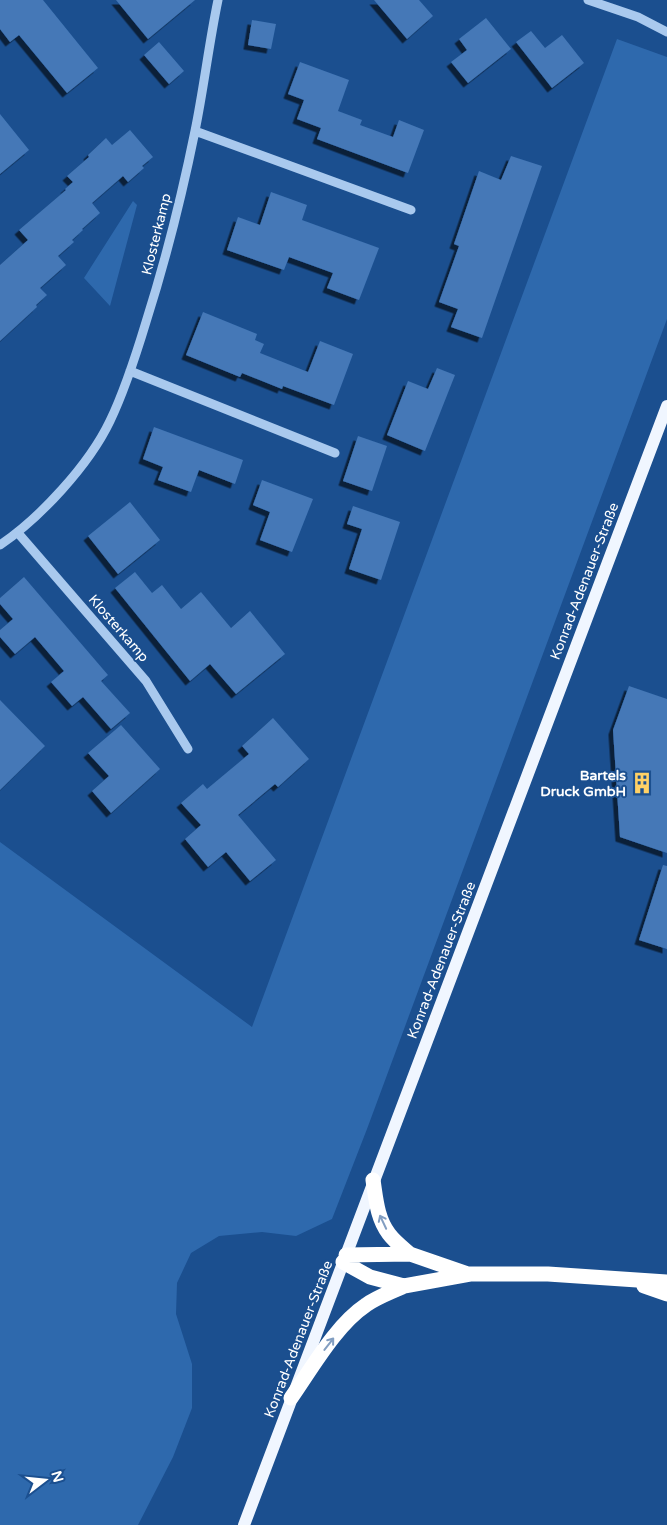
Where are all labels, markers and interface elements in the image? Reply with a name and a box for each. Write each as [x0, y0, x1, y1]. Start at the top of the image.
street label: Klosterkamp [138, 191, 175, 277]
street label: Konrad-Adenauer-Straße [547, 500, 622, 662]
street label: Klosterkamp [85, 591, 153, 666]
place label: Bartels Druck GmbH [540, 767, 626, 800]
building icon: Bartels Druck GmbH [629, 770, 655, 796]
street label: Konrad-Adenauer-Straße [404, 879, 479, 1041]
one-way arrow [377, 1215, 387, 1230]
street label: Konrad-Adenauer-Straße [261, 1258, 336, 1420]
one-way arrow [324, 1337, 334, 1351]
north arrow [20, 1455, 70, 1505]
text: N [47, 1469, 67, 1484]

